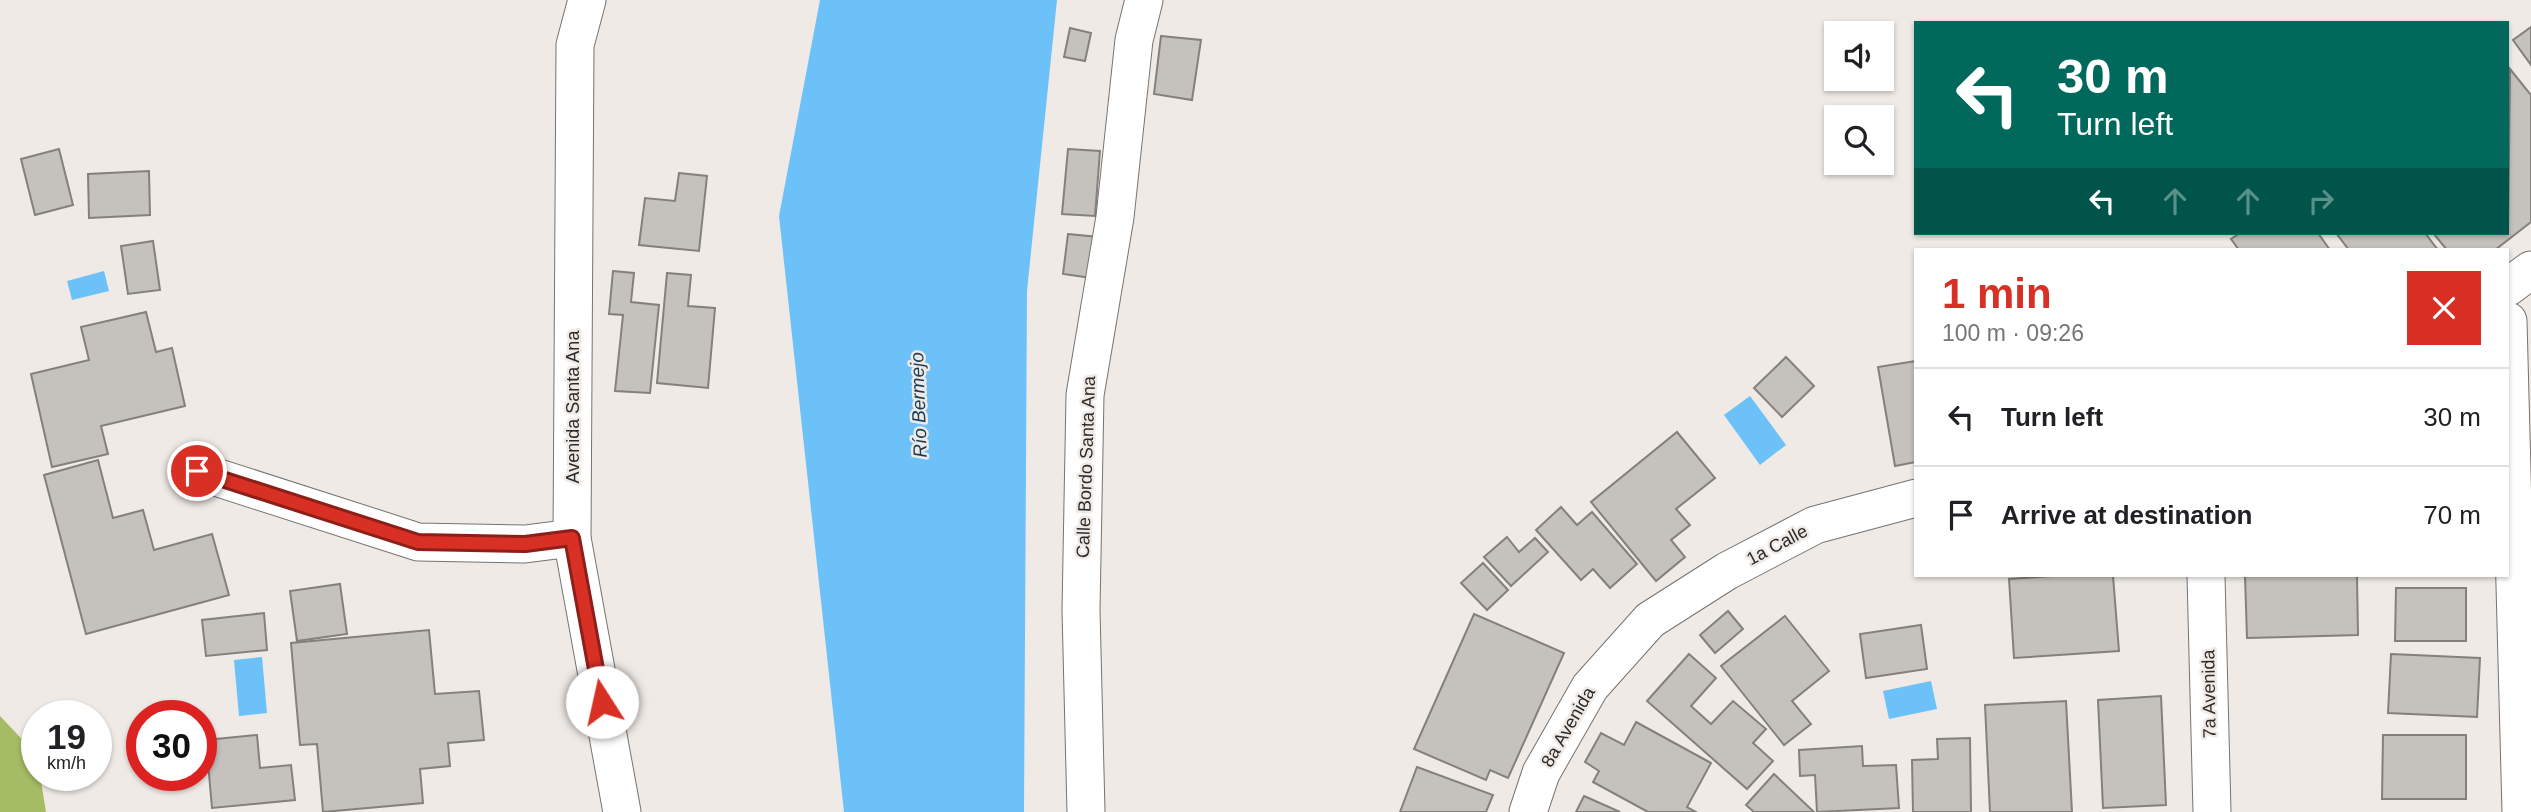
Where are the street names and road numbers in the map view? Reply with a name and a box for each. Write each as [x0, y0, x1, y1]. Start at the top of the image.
street label: Avenida Santa Ana [563, 330, 583, 483]
street label: Calle Bordo Santa Ana [1073, 375, 1099, 558]
street label: 1a Calle [1743, 521, 1811, 569]
street label: 7a Avenida [2198, 648, 2220, 739]
street label: 8a Avenida [1537, 683, 1599, 770]

